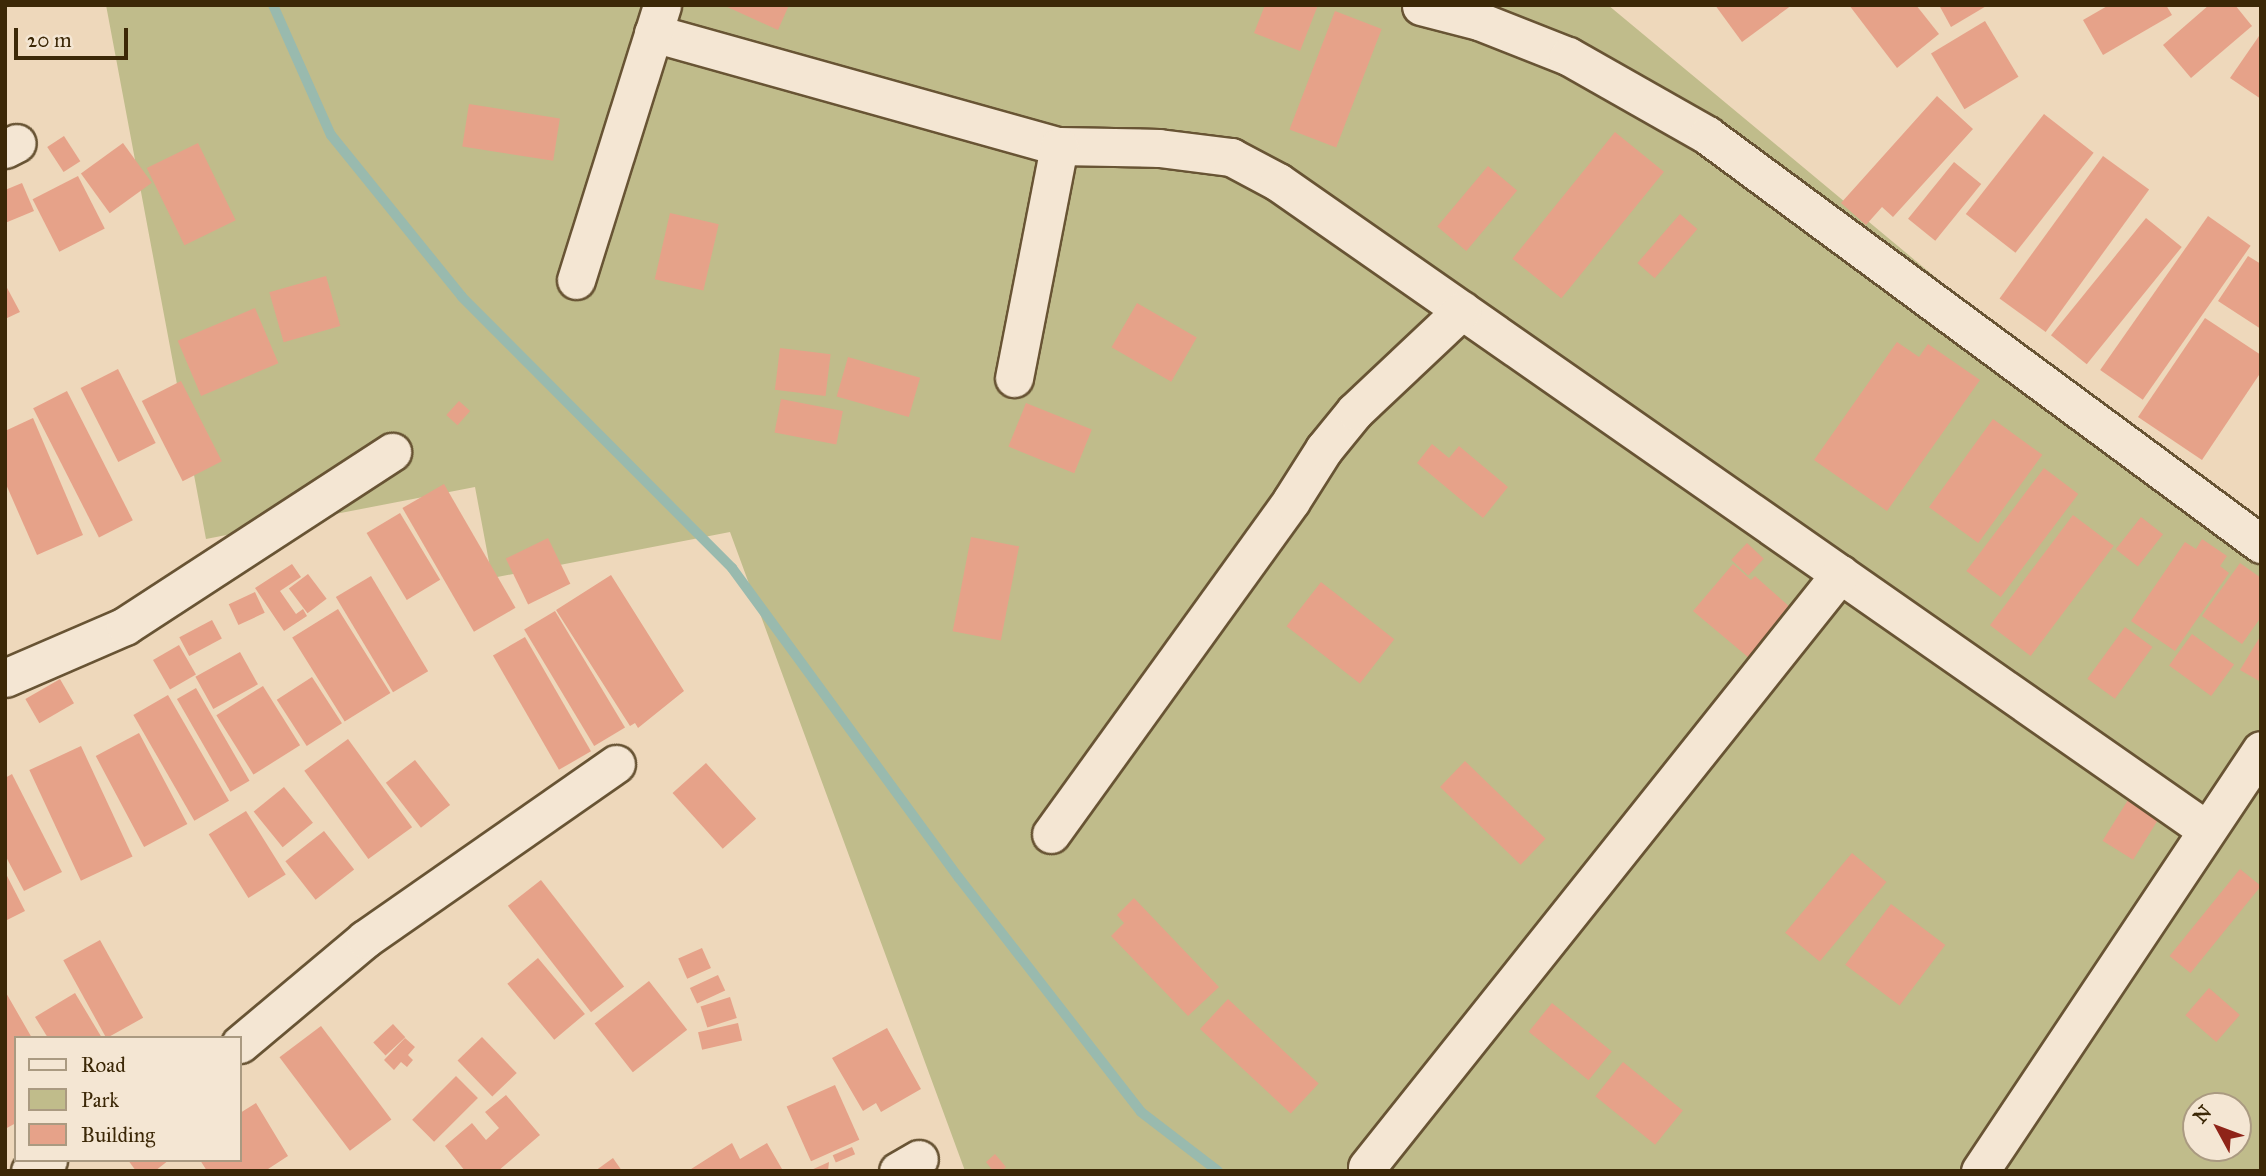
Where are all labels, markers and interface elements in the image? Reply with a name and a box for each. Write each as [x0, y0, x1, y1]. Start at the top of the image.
scale bar [18, 14, 131, 58]
text: 20 m [27, 27, 72, 53]
legend [14, 1036, 242, 1162]
text: Road [81, 1052, 126, 1078]
text: Park [81, 1087, 119, 1113]
north arrow [2182, 1092, 2252, 1162]
text: N [2188, 1101, 2216, 1128]
text: Building [81, 1122, 155, 1148]

